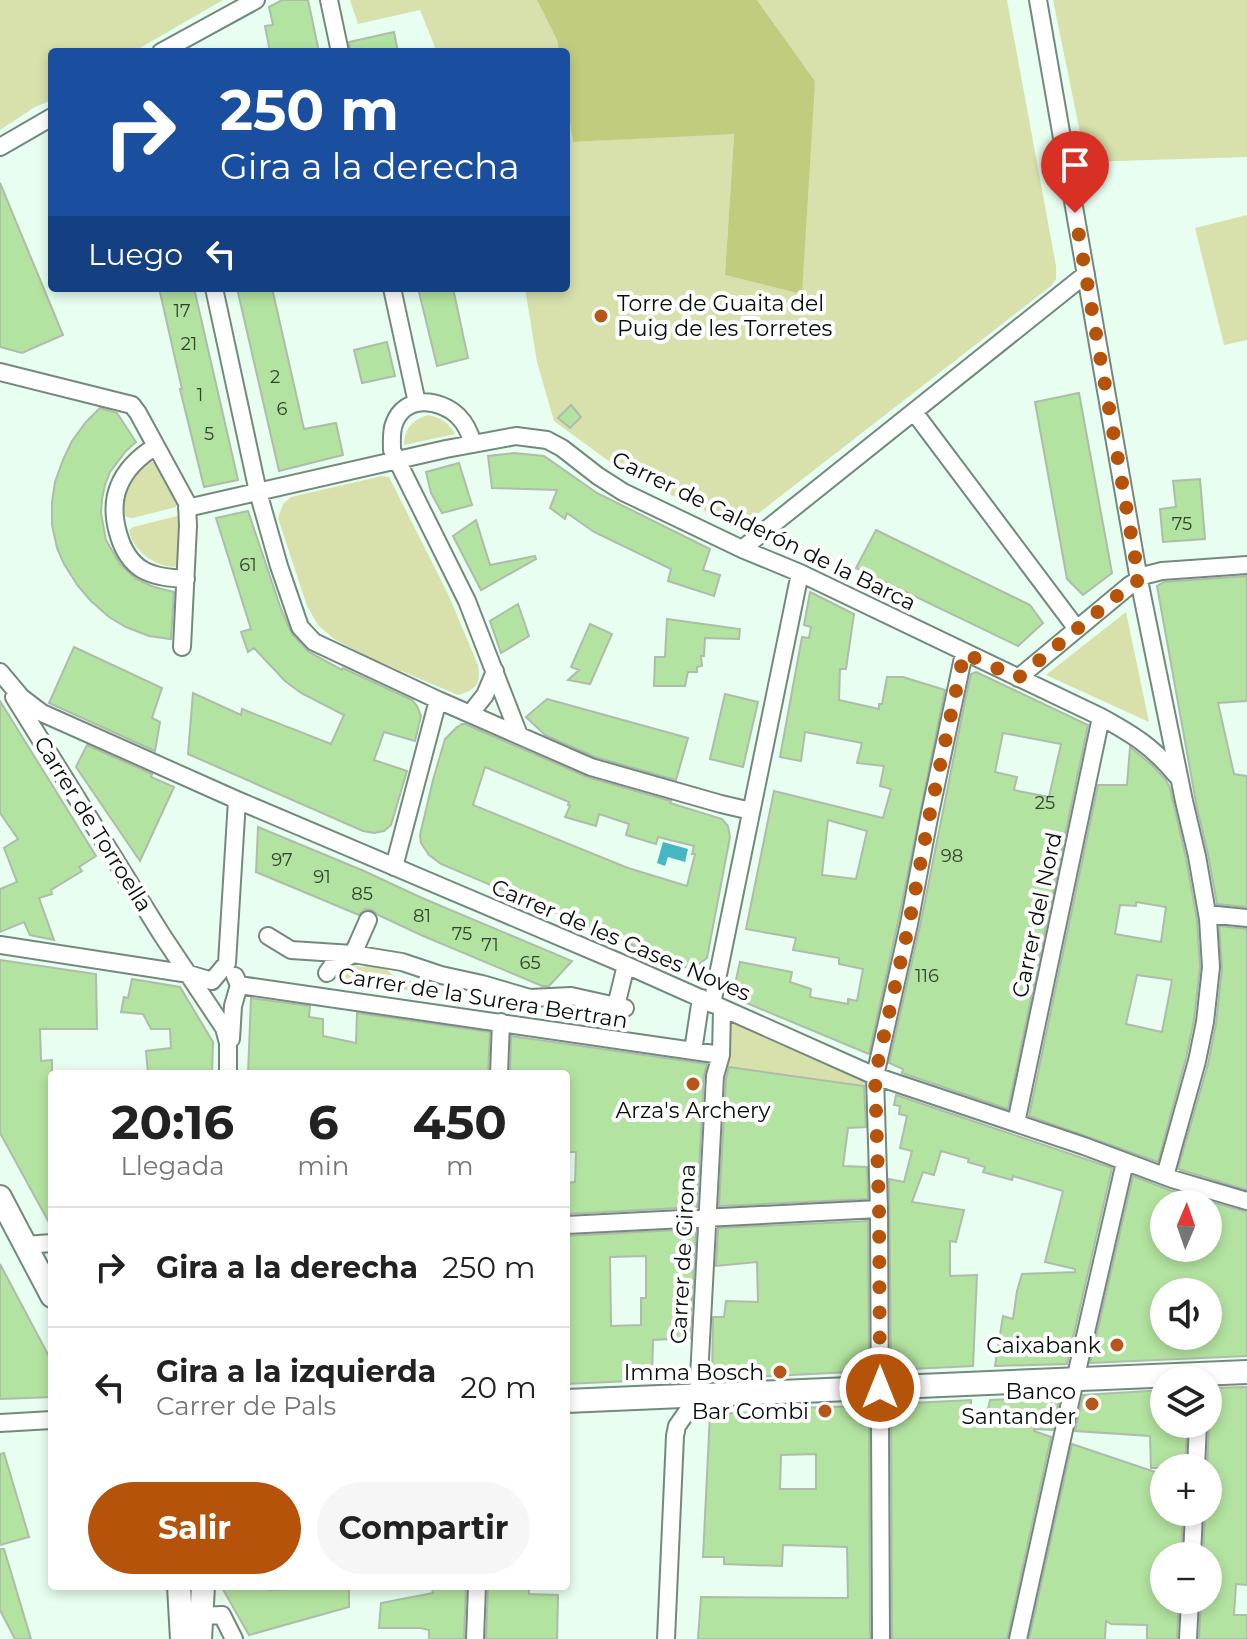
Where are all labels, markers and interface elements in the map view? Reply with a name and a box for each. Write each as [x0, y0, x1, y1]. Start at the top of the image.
text: 250 m [220, 76, 399, 144]
icon: right [88, 80, 192, 184]
pin [1041, 131, 1109, 213]
icon: arrive [1053, 143, 1097, 187]
text: Gira a la derecha [220, 144, 520, 188]
icon: left [199, 232, 243, 276]
text: Luego [88, 236, 183, 273]
place label: Torre de Guaita del Puig de les Torretes [617, 290, 833, 342]
house number: 17 [173, 300, 191, 322]
marker: Torre de Guaita del Puig de les Torretes [592, 307, 610, 325]
house number: 21 [181, 333, 197, 355]
house number: 2 [270, 366, 280, 388]
house number: 1 [197, 384, 203, 406]
house number: 6 [277, 398, 288, 420]
house number: 5 [204, 423, 214, 445]
street label: Carrer de Calderón de la Barca [608, 445, 920, 617]
house number: 75 [1172, 513, 1192, 535]
house number: 61 [239, 554, 257, 576]
street label: Carrer de Torroella [28, 731, 158, 917]
house number: 25 [1035, 792, 1055, 814]
street label: Carrer del Nord [1006, 830, 1068, 1000]
house number: 98 [941, 845, 963, 867]
house number: 97 [271, 849, 293, 871]
house number: 91 [313, 866, 331, 888]
street label: Carrer de les Cases Noves [487, 873, 755, 1007]
house number: 85 [351, 883, 373, 905]
house number: 81 [413, 905, 431, 927]
house number: 75 [452, 923, 472, 945]
house number: 71 [481, 934, 499, 956]
house number: 65 [519, 952, 541, 974]
street label: Carrer de la Surera Bertran [336, 962, 630, 1034]
house number: 116 [915, 965, 939, 987]
marker: Arza's Archery [684, 1075, 702, 1093]
text: 20:16 [111, 1093, 234, 1151]
text: 6 [308, 1093, 339, 1151]
text: 450 [413, 1093, 507, 1151]
place label: Arza's Archery [615, 1097, 771, 1124]
text: Llegada [121, 1150, 225, 1182]
text: min [297, 1150, 349, 1182]
text: m [446, 1150, 473, 1182]
street label: Carrer de Girona [665, 1163, 701, 1345]
north arrow [1150, 1190, 1222, 1262]
map controls [1150, 1190, 1222, 1614]
icon: right [88, 1245, 132, 1289]
text: Gira a la derecha [156, 1249, 418, 1286]
text: 250 m [442, 1249, 536, 1286]
button: sound [1150, 1278, 1222, 1350]
place label: Caixabank [986, 1332, 1102, 1359]
marker: Caixabank [1108, 1336, 1126, 1354]
position arrow [838, 1346, 922, 1430]
text: Gira a la izquierda [156, 1353, 436, 1390]
place label: Imma Bosch [624, 1359, 764, 1386]
marker: Imma Bosch [771, 1363, 789, 1381]
icon: left [88, 1365, 132, 1409]
button: layers [1150, 1366, 1222, 1438]
text: 20 m [460, 1369, 537, 1406]
place label: Banco Santander [961, 1378, 1076, 1430]
text: Carrer de Pals [156, 1390, 336, 1422]
marker: Banco Santander [1083, 1395, 1101, 1413]
place label: Bar Combi [692, 1398, 809, 1425]
marker: Bar Combi [816, 1402, 834, 1420]
button: + [1150, 1454, 1222, 1526]
button: Salir [88, 1482, 301, 1574]
button: Compartir [317, 1482, 530, 1574]
button: − [1150, 1542, 1222, 1614]

